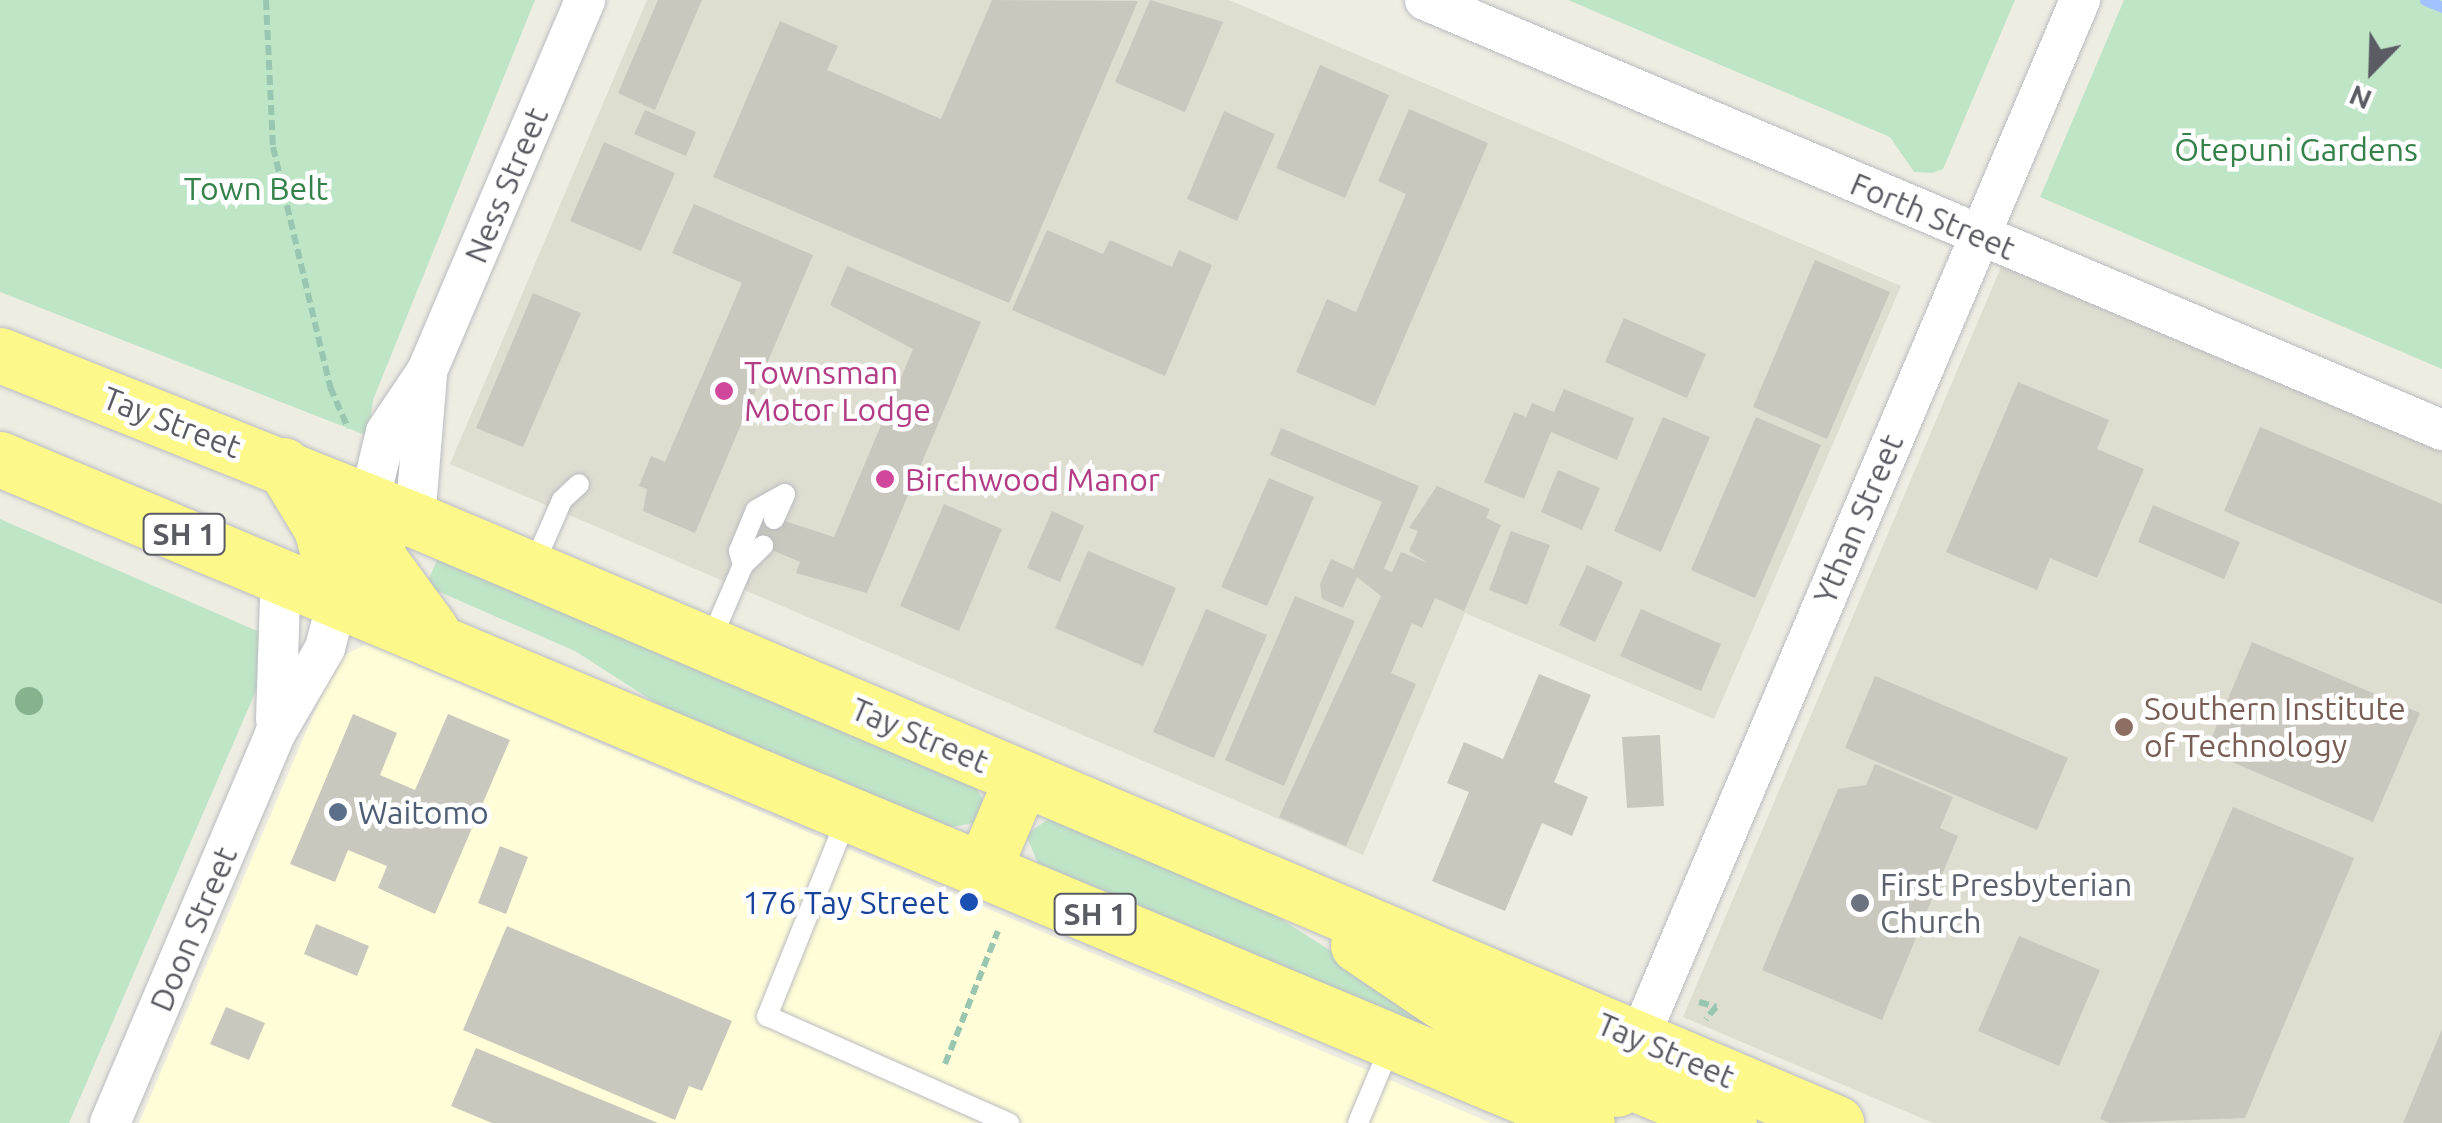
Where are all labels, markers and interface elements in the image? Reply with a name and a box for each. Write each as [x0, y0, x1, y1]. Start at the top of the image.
north arrow [2322, 20, 2422, 120]
text: N [2344, 80, 2376, 116]
street label: Ness Street [456, 102, 556, 268]
park label: Ōtepuni Gardens [2174, 130, 2418, 168]
street label: Forth Street [1845, 164, 2021, 268]
park label: Town Belt [184, 169, 328, 207]
place label: Townsman Motor Lodge [744, 354, 931, 429]
street label: Tay Street [97, 378, 247, 466]
marker: Townsman Motor Lodge [713, 380, 735, 402]
street label: Ythan Street [1805, 428, 1911, 610]
place label: Birchwood Manor [905, 460, 1160, 498]
marker: Birchwood Manor [874, 468, 896, 490]
road number: SH 1 [142, 509, 226, 559]
street label: Tay Street [846, 689, 994, 781]
place label: Southern Institute of Technology [2144, 690, 2406, 765]
marker: Southern Institute of Technology [2113, 716, 2135, 738]
place label: Waitomo [358, 793, 489, 831]
marker: Waitomo [327, 801, 349, 823]
street label: Doon Street [141, 841, 245, 1017]
place label: First Presbyterian Church [1880, 866, 2132, 941]
place label: 176 Tay Street [742, 883, 949, 921]
road number: SH 1 [1052, 889, 1138, 939]
marker: 176 Tay Street [958, 891, 980, 913]
marker: First Presbyterian Church [1849, 892, 1871, 914]
street label: Tay Street [1592, 1004, 1740, 1096]

